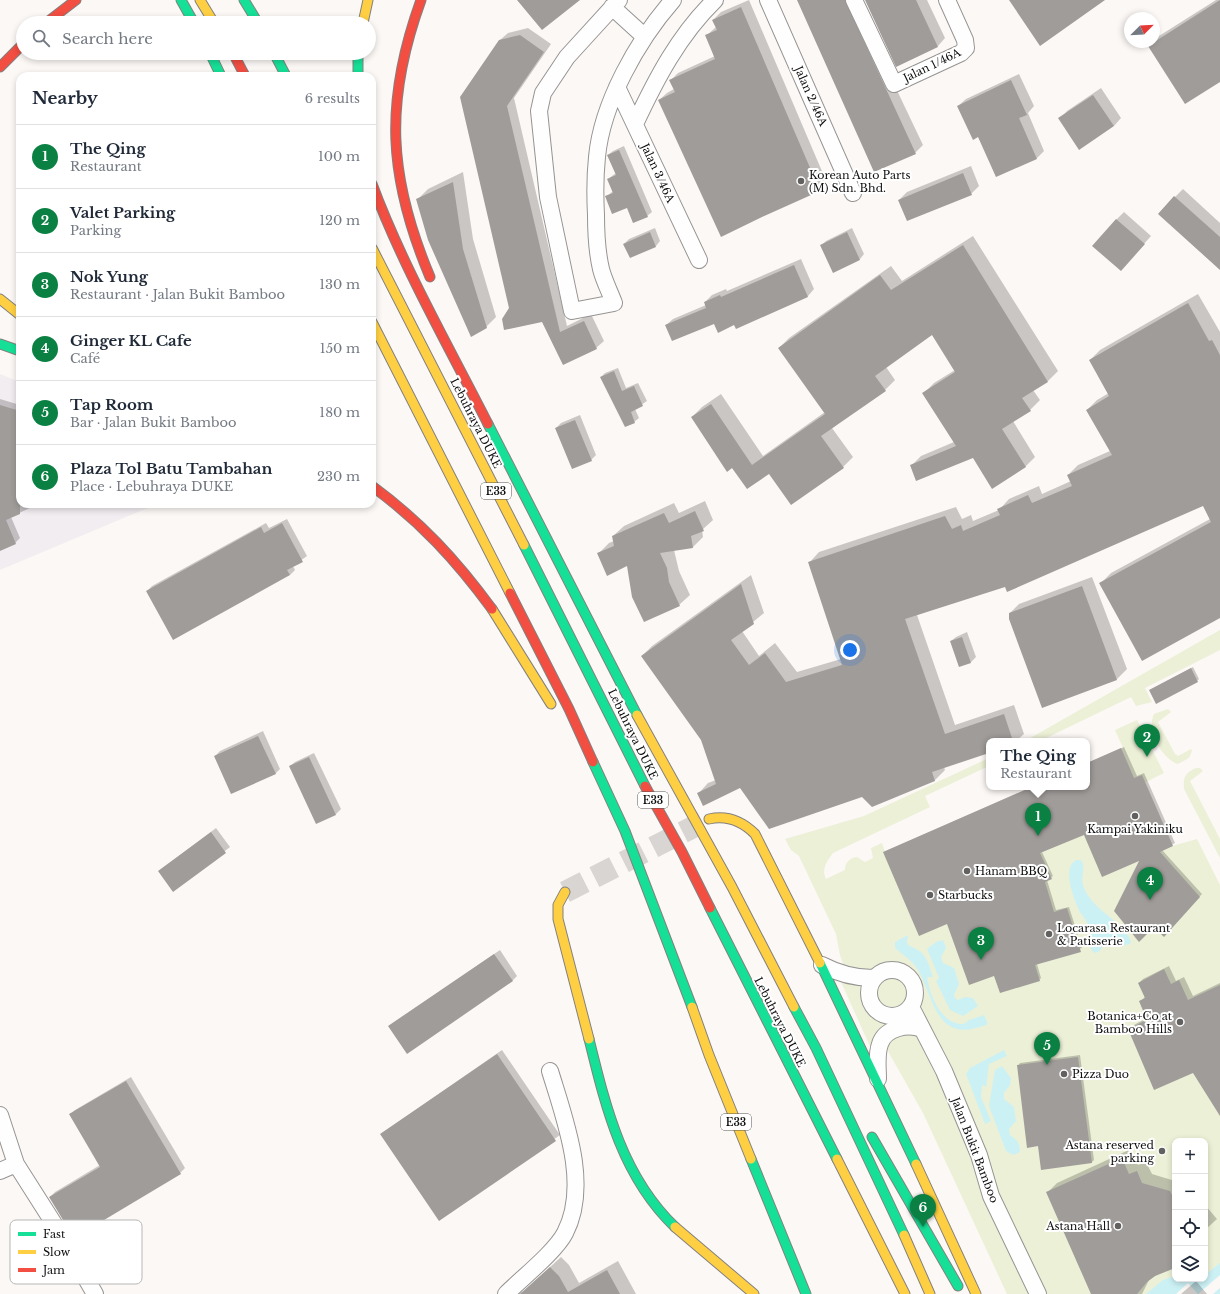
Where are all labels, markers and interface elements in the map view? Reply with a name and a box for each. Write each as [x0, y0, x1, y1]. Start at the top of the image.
north arrow [1124, 12, 1160, 48]
search box [16, 16, 376, 60]
icon: search [30, 27, 52, 49]
text: Search here [62, 29, 153, 48]
street label: Jalan 1/46A [899, 45, 963, 86]
street label: Jalan 2/46A [791, 62, 831, 129]
text: Nearby [32, 88, 98, 109]
text: 6 results [305, 90, 360, 107]
text: The Qing [70, 139, 146, 158]
street label: Jalan 3/46A [637, 139, 678, 205]
text: 1 [42, 148, 48, 165]
text: 100 m [318, 148, 360, 165]
text: Restaurant [70, 158, 142, 175]
place label: Korean Auto Parts (M) Sdn. Bhd. [809, 168, 910, 195]
marker: Korean Auto Parts (M) Sdn. Bhd. [796, 176, 806, 186]
text: Valet Parking [70, 203, 175, 222]
text: 2 [41, 212, 49, 229]
text: 120 m [319, 212, 360, 229]
text: Parking [70, 222, 121, 239]
text: Nok Yung [70, 267, 148, 286]
text: 3 [41, 276, 49, 293]
text: 130 m [319, 276, 360, 293]
text: Restaurant · Jalan Bukit Bamboo [70, 286, 285, 303]
text: Ginger KL Cafe [70, 331, 192, 350]
text: 4 [41, 340, 49, 357]
text: 150 m [320, 340, 360, 357]
text: Café [70, 350, 100, 367]
street label: Lebuhraya DUKE [447, 376, 505, 470]
text: Tap Room [70, 395, 153, 414]
text: 5 [41, 404, 49, 421]
text: 180 m [319, 404, 360, 421]
text: Bar · Jalan Bukit Bamboo [70, 414, 237, 431]
text: Plaza Tol Batu Tambahan [70, 459, 272, 478]
text: 6 [41, 468, 49, 485]
text: 230 m [317, 468, 360, 485]
text: Place · Lebuhraya DUKE [70, 478, 233, 495]
road number: E33 [481, 483, 511, 499]
your location [840, 640, 860, 660]
street label: Lebuhraya DUKE [605, 686, 661, 782]
pin: 2 [1134, 724, 1160, 757]
popup [986, 738, 1090, 790]
text: The Qing [1000, 746, 1076, 765]
text: Restaurant [1000, 765, 1072, 782]
road number: E33 [638, 792, 668, 808]
pin: 1 [1025, 803, 1051, 836]
marker: Kampai Yakiniku [1130, 811, 1140, 821]
place label: Kampai Yakiniku [1087, 822, 1183, 836]
place label: Hanam BBQ [975, 864, 1048, 878]
marker: Hanam BBQ [962, 866, 972, 876]
pin: 4 [1137, 867, 1163, 900]
place label: Starbucks [938, 888, 993, 902]
marker: Starbucks [925, 890, 935, 900]
place label: Locarasa Restaurant & Patisserie [1057, 921, 1171, 948]
pin: 3 [968, 927, 994, 960]
marker: Locarasa Restaurant & Patisserie [1044, 929, 1054, 939]
street label: Lebuhraya DUKE [751, 975, 809, 1069]
place label: Botanica+Co at Bamboo Hills [1087, 1009, 1173, 1036]
marker: Botanica+Co at Bamboo Hills [1175, 1017, 1185, 1027]
pin: 5 [1034, 1032, 1060, 1065]
place label: Pizza Duo [1072, 1067, 1129, 1081]
marker: Pizza Duo [1059, 1069, 1069, 1079]
street label: Jalan Bukit Bamboo [948, 1093, 1002, 1205]
road number: E33 [721, 1114, 751, 1130]
place label: Astana reserved parking [1064, 1138, 1155, 1165]
map controls [1172, 1138, 1208, 1282]
button: + [1172, 1138, 1208, 1174]
marker: Astana reserved parking [1157, 1146, 1167, 1156]
button: − [1172, 1174, 1208, 1210]
pin: 6 [910, 1194, 936, 1227]
button: locate [1172, 1210, 1208, 1246]
place label: Astana Hall [1045, 1219, 1110, 1233]
legend [10, 1220, 142, 1284]
marker: Astana Hall [1113, 1221, 1123, 1231]
text: Fast [43, 1227, 66, 1241]
text: Slow [43, 1245, 71, 1259]
button: layers [1172, 1246, 1208, 1282]
text: Jam [41, 1263, 65, 1277]

